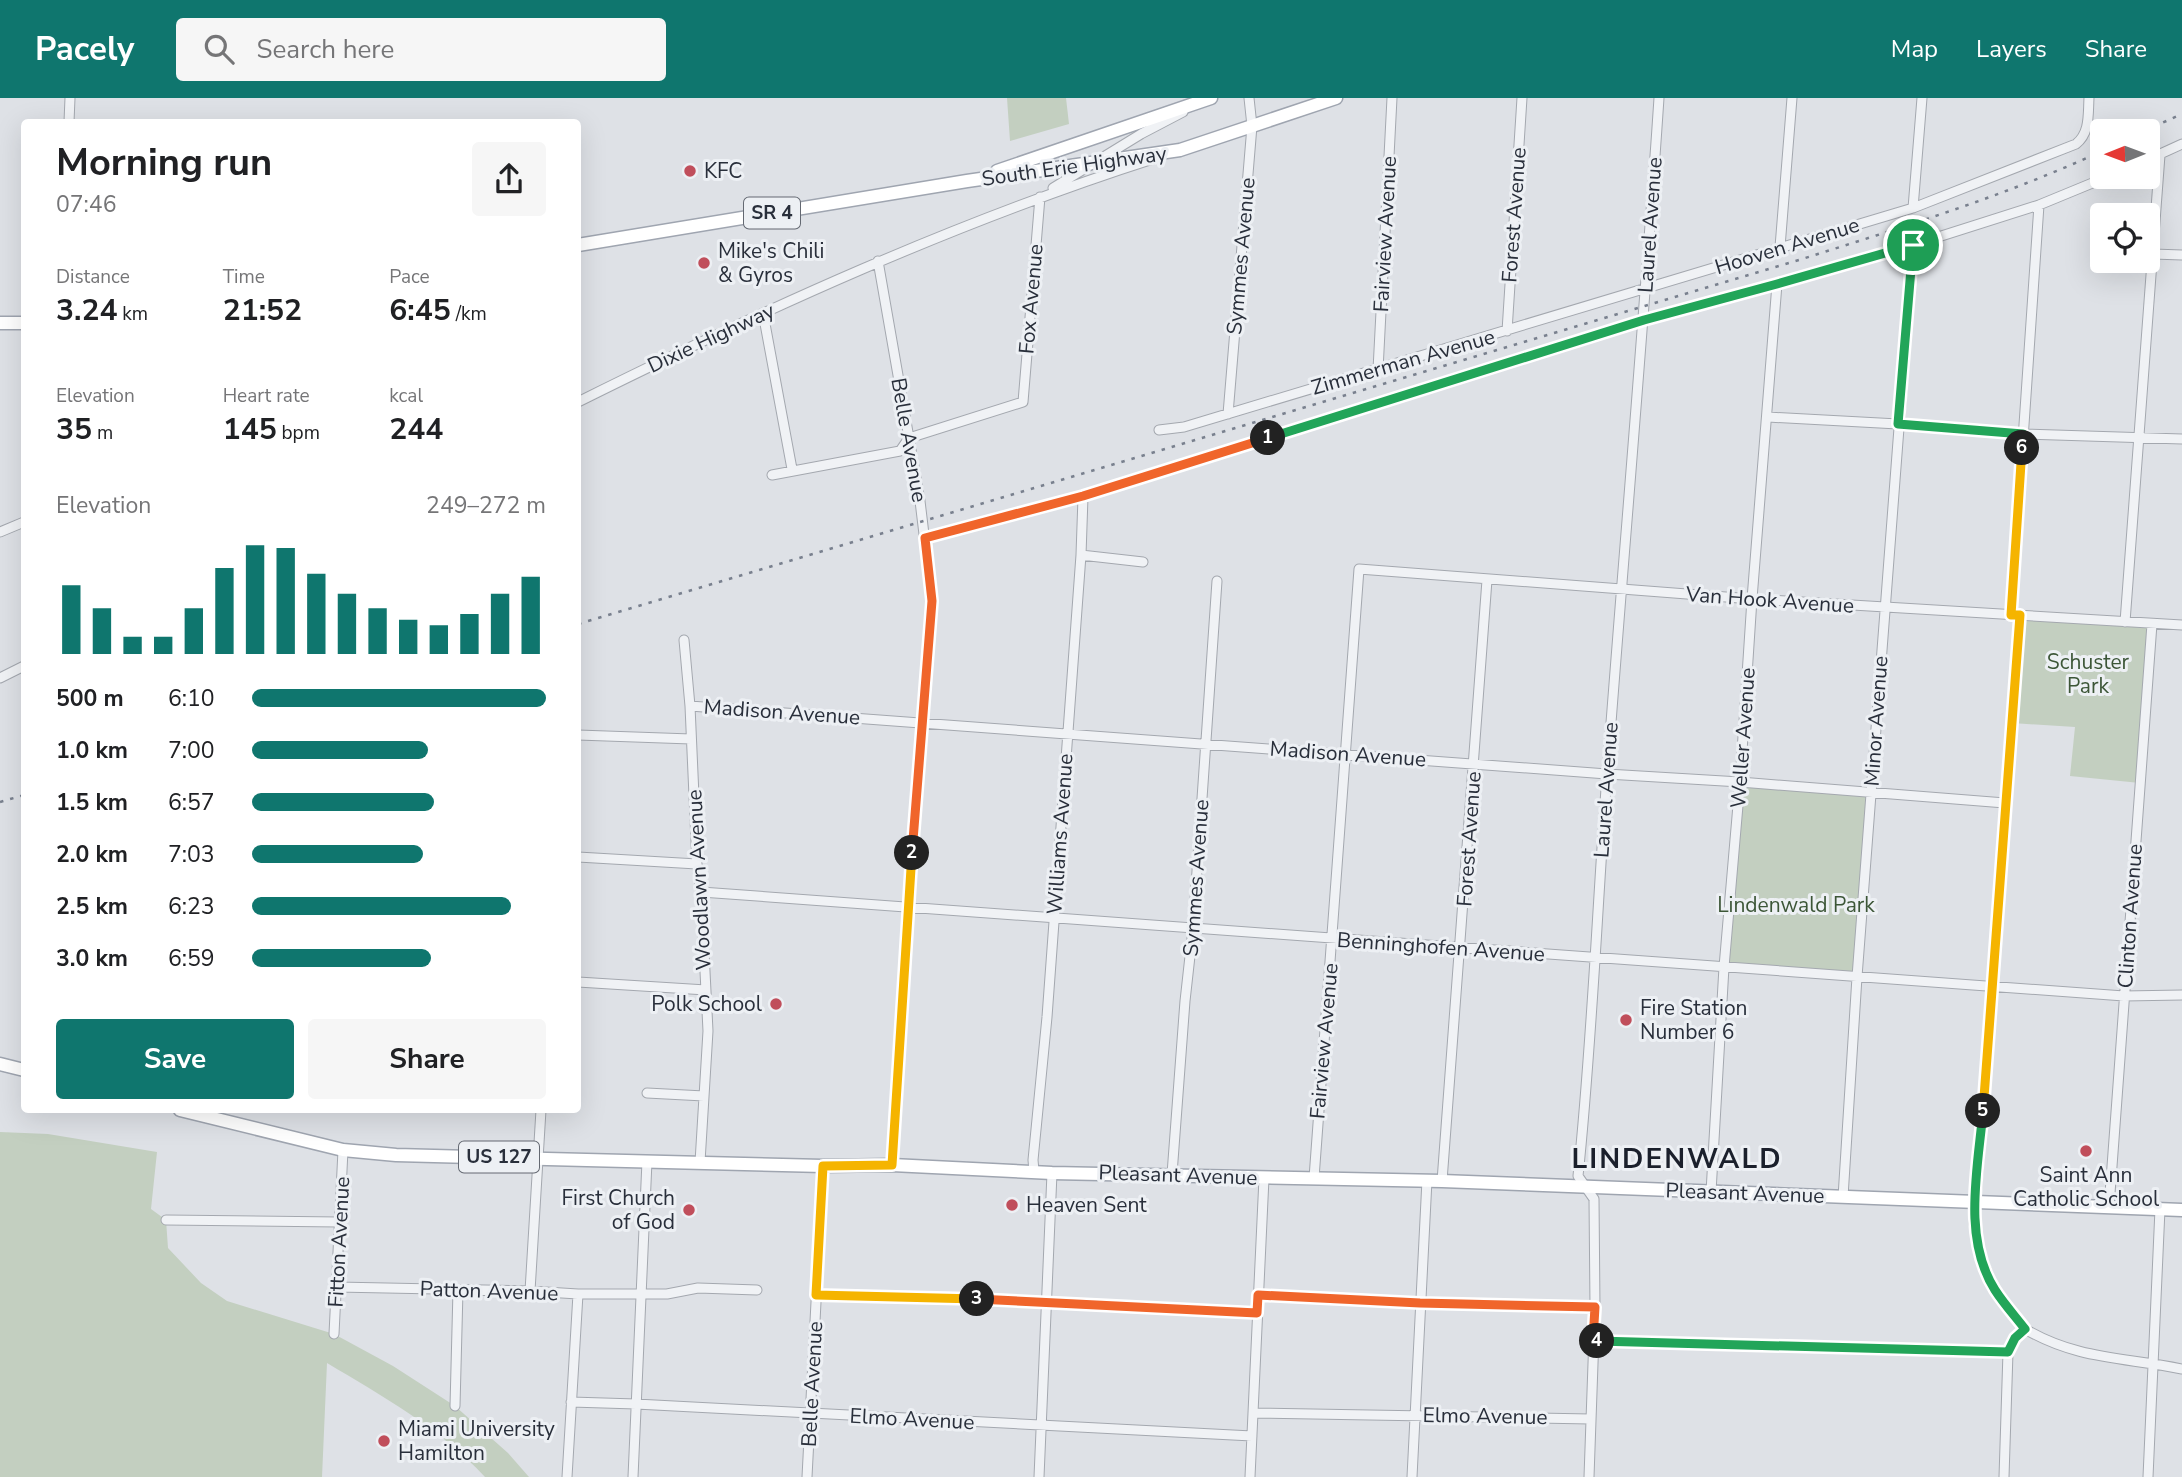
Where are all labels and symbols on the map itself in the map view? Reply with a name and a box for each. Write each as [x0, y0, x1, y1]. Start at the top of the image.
north arrow [2090, 119, 2160, 189]
street label: South Erie Highway [980, 139, 1168, 193]
street label: Forest Avenue [1495, 146, 1533, 284]
street label: Fairview Avenue [1367, 155, 1403, 313]
street label: Laurel Avenue [1631, 156, 1669, 294]
place label: KFC [704, 157, 742, 185]
marker: KFC [682, 163, 698, 179]
street label: Symmes Avenue [1220, 176, 1262, 336]
road number: SR 4 [744, 197, 800, 228]
street label: Hooven Avenue [1711, 211, 1863, 281]
pin [1883, 215, 1943, 275]
place label: Mike's Chili & Gyros [718, 237, 824, 289]
street label: Fox Avenue [1012, 243, 1050, 355]
marker: Mike's Chili & Gyros [696, 255, 712, 271]
street label: Dixie Highway [643, 296, 779, 380]
street label: Zimmerman Avenue [1308, 322, 1498, 402]
street label: Belle Avenue [884, 376, 934, 504]
pin: 1 [1250, 420, 1286, 456]
pin: 6 [2004, 430, 2039, 466]
street label: Van Hook Avenue [1684, 580, 1855, 620]
park label: Schuster Park [2047, 648, 2130, 700]
street label: Minor Avenue [1857, 655, 1895, 787]
street label: Weller Avenue [1724, 667, 1762, 809]
street label: Madison Avenue [703, 693, 861, 731]
street label: Laurel Avenue [1587, 721, 1625, 859]
street label: Madison Avenue [1269, 735, 1427, 773]
street label: Williams Avenue [1040, 753, 1080, 915]
street label: Forest Avenue [1450, 770, 1488, 908]
street label: Woodlawn Avenue [680, 789, 718, 971]
street label: Symmes Avenue [1177, 798, 1215, 958]
pin: 2 [894, 836, 930, 870]
street label: Clinton Avenue [2111, 843, 2149, 989]
park label: Lindenwald Park [1717, 891, 1875, 919]
street label: Benninghofen Avenue [1336, 926, 1546, 968]
street label: Fairview Avenue [1303, 962, 1345, 1120]
place label: Polk School [651, 990, 763, 1018]
place label: Fire Station Number 6 [1640, 994, 1748, 1046]
marker: Polk School [768, 996, 784, 1012]
marker: Fire Station Number 6 [1618, 1012, 1634, 1028]
pin: 5 [1966, 1094, 2000, 1128]
district label: LINDENWALD [1572, 1140, 1782, 1178]
road number: US 127 [459, 1142, 539, 1172]
marker: Saint Ann Catholic School [2078, 1143, 2094, 1159]
street label: Pleasant Avenue [1098, 1158, 1258, 1192]
place label: Saint Ann Catholic School [2013, 1161, 2160, 1213]
street label: Fitton Avenue [322, 1176, 356, 1308]
street label: Pleasant Avenue [1665, 1176, 1825, 1210]
place label: First Church of God [562, 1184, 675, 1236]
place label: Heaven Sent [1026, 1191, 1147, 1219]
marker: Heaven Sent [1004, 1197, 1020, 1213]
marker: First Church of God [681, 1202, 697, 1218]
street label: Patton Avenue [419, 1275, 559, 1307]
pin: 3 [960, 1282, 995, 1316]
street label: Belle Avenue [795, 1320, 829, 1448]
pin: 4 [1580, 1324, 1614, 1358]
street label: Elmo Avenue [1422, 1401, 1548, 1431]
street label: Elmo Avenue [849, 1402, 975, 1436]
place label: Miami University Hamilton [398, 1415, 555, 1467]
marker: Miami University Hamilton [376, 1433, 392, 1449]

